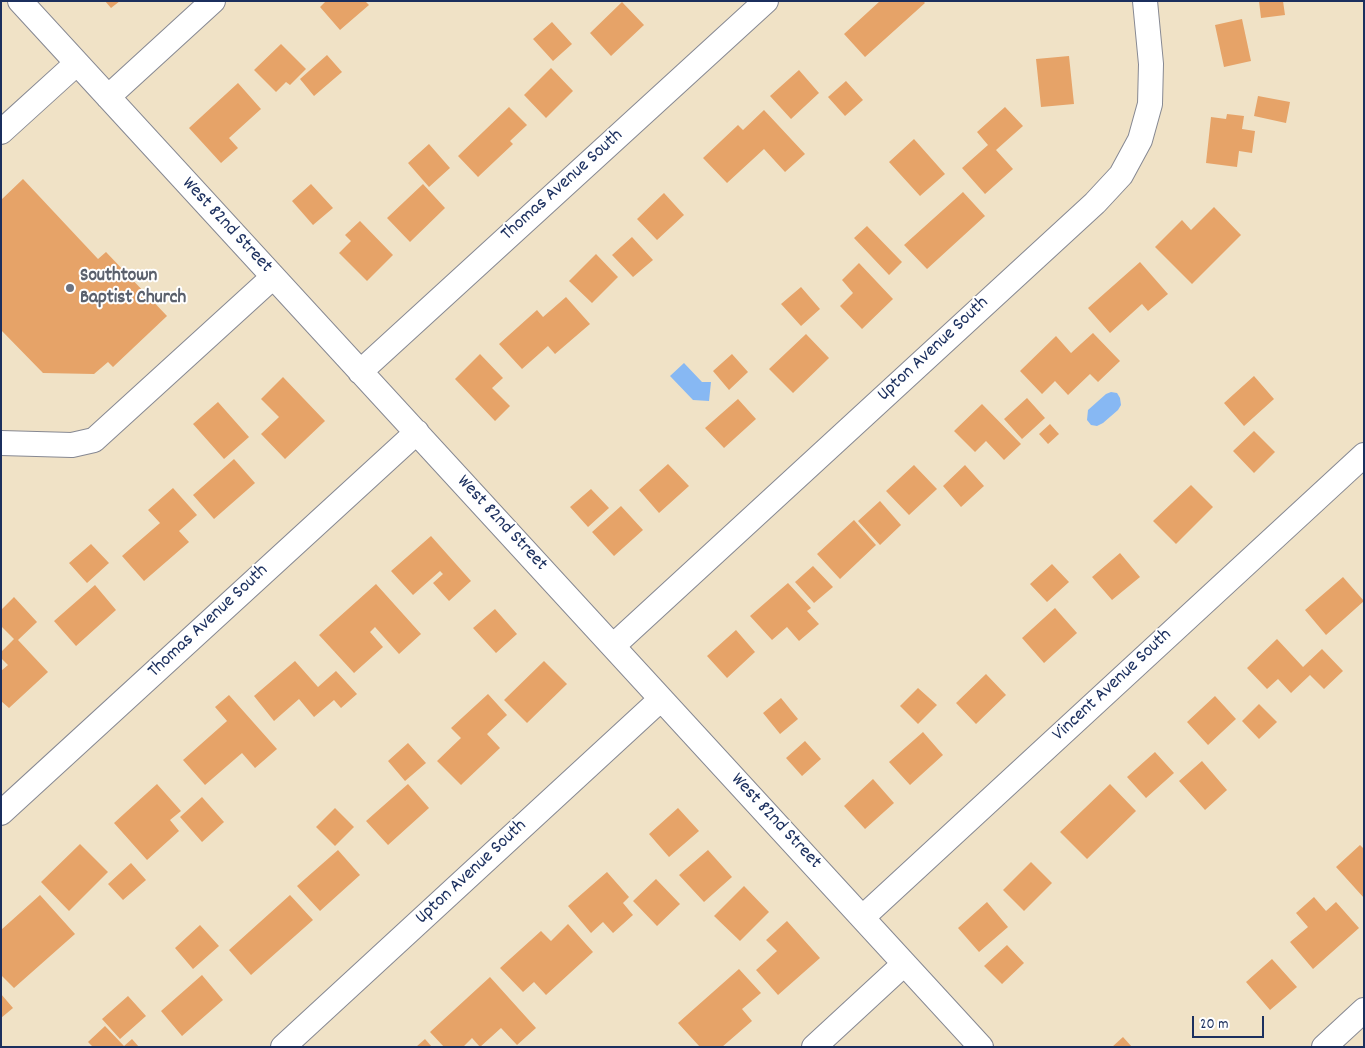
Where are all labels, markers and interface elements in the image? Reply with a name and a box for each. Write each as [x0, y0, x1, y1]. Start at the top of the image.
street label: Thomas Avenue South [497, 125, 629, 247]
street label: West 82nd Street [176, 173, 276, 279]
place label: Southtown Baptist Church [80, 266, 186, 310]
marker: Southtown Baptist Church [64, 282, 76, 294]
street label: Upton Avenue South [874, 293, 994, 407]
street label: West 82nd Street [451, 471, 551, 577]
street label: Thomas Avenue South [144, 560, 274, 684]
street label: Vincent Avenue South [1049, 625, 1177, 747]
street label: West 82nd Street [725, 769, 825, 875]
street label: Upton Avenue South [412, 816, 532, 930]
scale bar [1195, 1006, 1268, 1038]
text: 20 m [1200, 1014, 1228, 1036]

